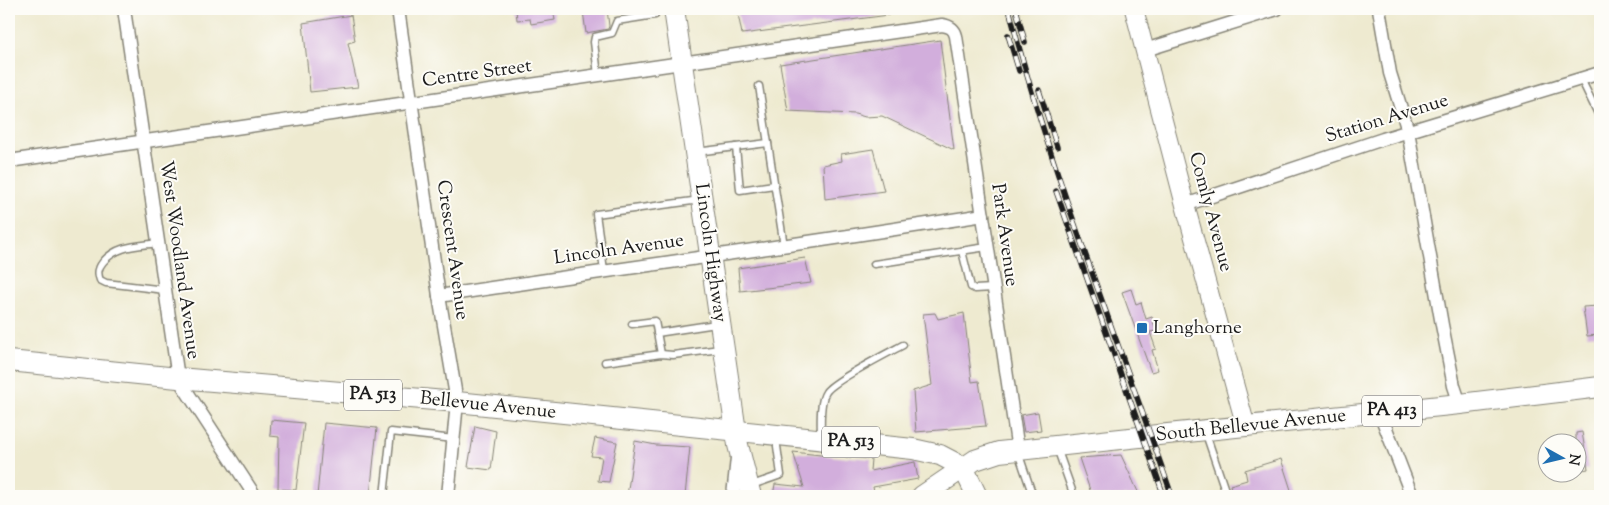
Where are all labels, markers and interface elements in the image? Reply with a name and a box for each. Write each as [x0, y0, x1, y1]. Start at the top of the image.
street label: Centre Street [421, 53, 534, 95]
street label: Station Avenue [1322, 87, 1452, 151]
street label: Comly Avenue [1181, 149, 1239, 275]
street label: West Woodland Avenue [152, 159, 206, 361]
street label: Crescent Avenue [429, 178, 475, 322]
street label: Lincoln Highway [687, 182, 733, 325]
street label: Park Avenue [983, 182, 1025, 288]
street label: Lincoln Avenue [552, 228, 686, 272]
place label: Langhorne [1153, 315, 1242, 342]
marker: Langhorne [1135, 321, 1149, 335]
road number: PA 513 [344, 380, 402, 410]
street label: Bellevue Avenue [418, 385, 558, 427]
road number: PA 413 [1362, 396, 1422, 426]
street label: South Bellevue Avenue [1154, 403, 1348, 449]
road number: PA 513 [822, 427, 880, 458]
north arrow [1536, 432, 1586, 482]
text: N [1562, 453, 1584, 466]

